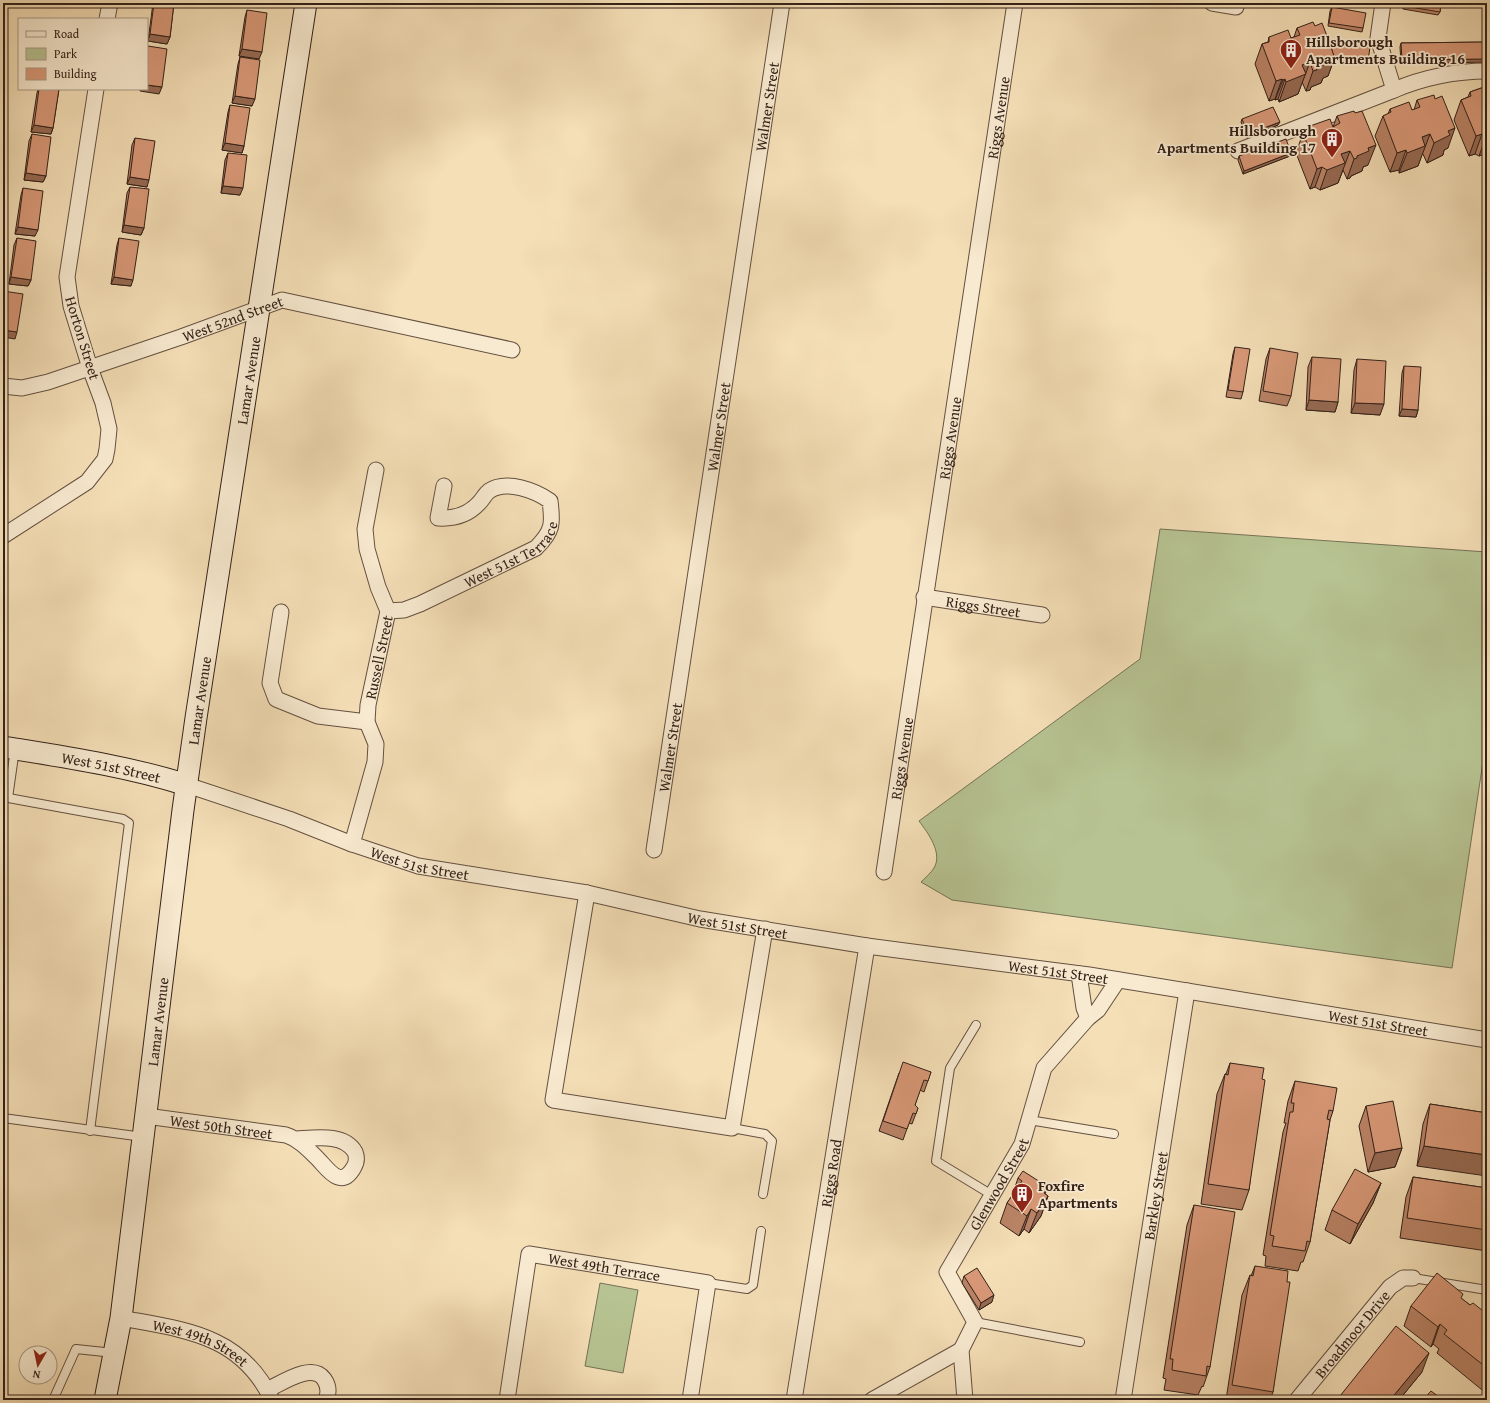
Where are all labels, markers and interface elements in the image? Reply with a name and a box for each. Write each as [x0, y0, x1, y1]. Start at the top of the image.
legend [18, 18, 148, 90]
text: Road [54, 25, 80, 42]
place label: Hillsborough Apartments Building 16 [1306, 31, 1465, 69]
building icon: Hillsborough Apartments Building 16 [1278, 37, 1304, 70]
text: Park [54, 45, 78, 62]
street label: Walmer Street [749, 60, 784, 153]
text: Building [54, 65, 97, 82]
street label: Riggs Avenue [981, 75, 1014, 160]
place label: Hillsborough Apartments Building 17 [1157, 120, 1316, 158]
building icon: Hillsborough Apartments Building 17 [1319, 126, 1345, 159]
street label: West 52nd Street [179, 290, 287, 346]
street label: Horton Street [60, 294, 106, 383]
street label: Lamar Avenue [231, 334, 265, 426]
street label: Walmer Street [701, 380, 735, 473]
street label: Riggs Avenue [933, 395, 966, 481]
street label: West 51st Terrace [460, 519, 562, 592]
street label: Riggs Street [945, 590, 1023, 622]
street label: Russell Street [359, 612, 398, 701]
street label: Lamar Avenue [182, 655, 216, 746]
street label: Walmer Street [652, 700, 687, 793]
street label: Riggs Avenue [885, 716, 918, 801]
street label: West 51st Street [60, 746, 164, 788]
street label: West 51st Street [368, 840, 471, 885]
street label: West 51st Street [686, 906, 790, 944]
street label: West 51st Street [1007, 954, 1111, 989]
street label: Lamar Avenue [141, 976, 173, 1067]
street label: West 51st Street [1327, 1004, 1430, 1041]
street label: West 50th Street [169, 1109, 275, 1144]
street label: Glenwood Street [963, 1135, 1034, 1234]
street label: Riggs Road [815, 1137, 846, 1208]
street label: Barkley Street [1138, 1149, 1172, 1241]
place label: Foxfire Apartments [1038, 1175, 1118, 1213]
building icon: Foxfire Apartments [1009, 1181, 1035, 1214]
street label: West 49th Terrace [547, 1247, 662, 1286]
street label: Broadmoor Drive [1309, 1285, 1394, 1382]
street label: West 49th Street [151, 1314, 254, 1371]
north arrow [18, 1345, 58, 1385]
text: N [31, 1366, 41, 1383]

